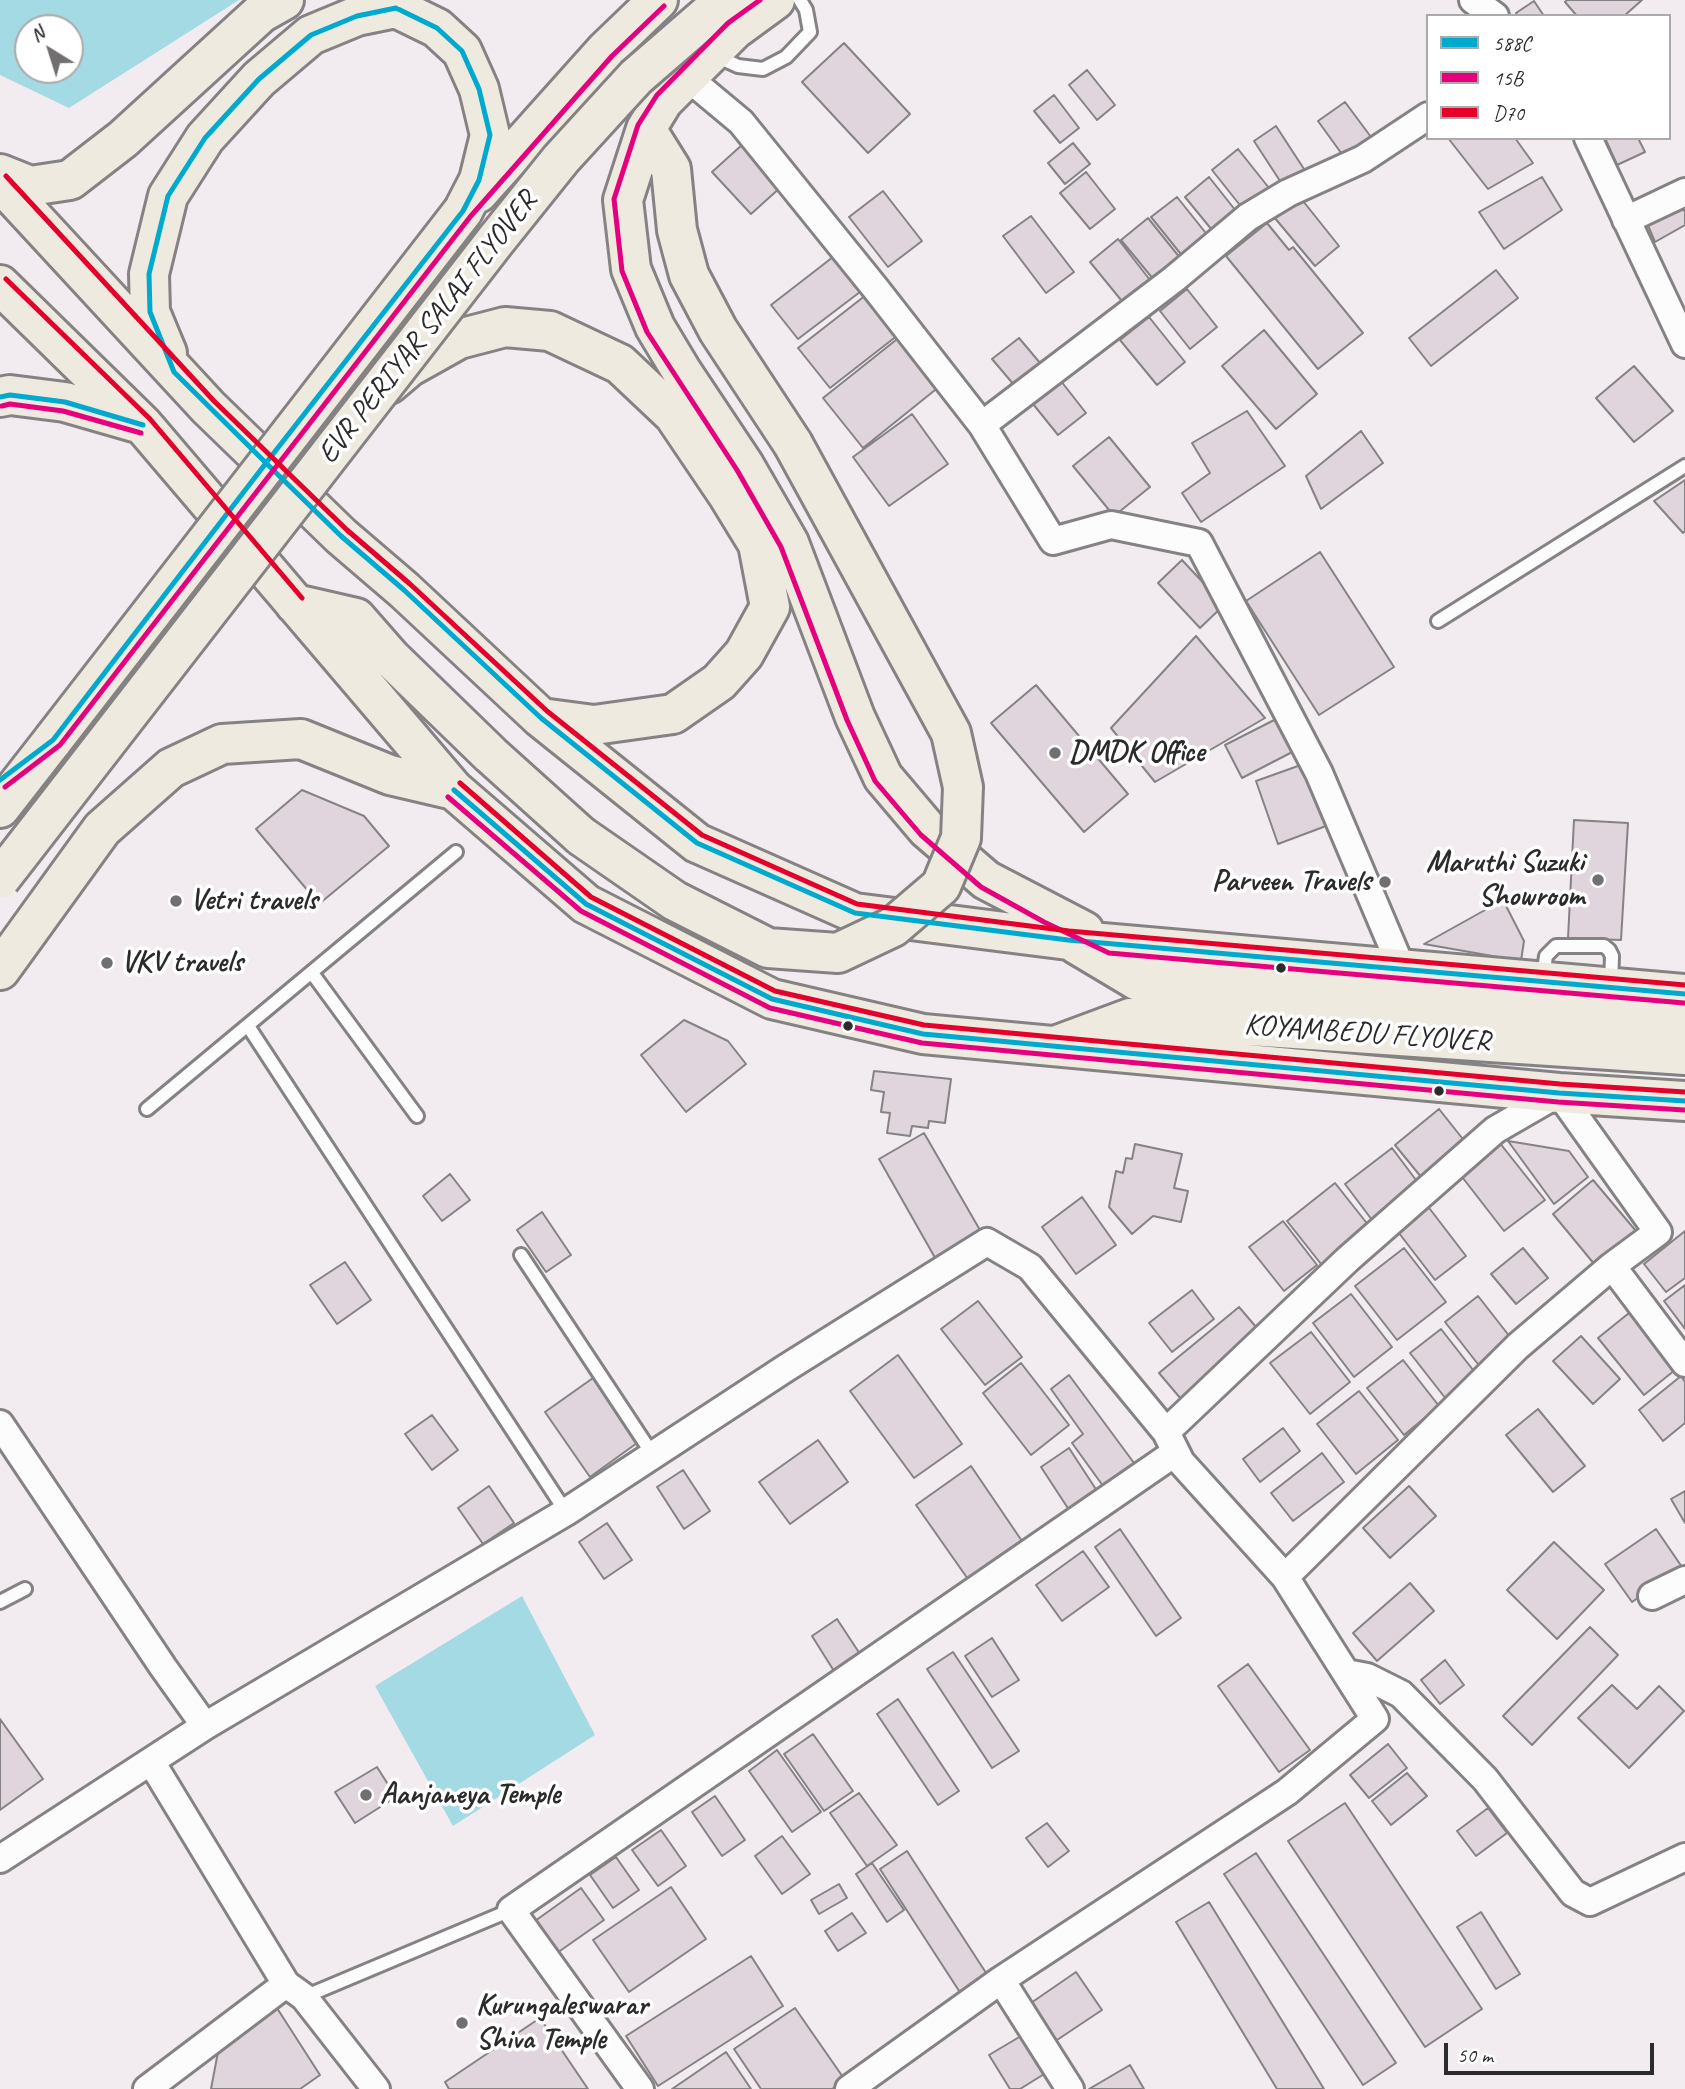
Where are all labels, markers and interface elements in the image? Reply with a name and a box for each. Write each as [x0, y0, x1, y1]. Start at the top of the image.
north arrow [14, 14, 84, 84]
legend [1426, 14, 1671, 140]
text: N [25, 21, 49, 47]
text: 588C [1493, 30, 1531, 56]
text: 15B [1493, 65, 1523, 91]
text: D70 [1493, 100, 1524, 126]
street label: EVR PERIYAR SALAI FLYOVER [311, 185, 545, 471]
place label: DMDK Office [1069, 735, 1204, 771]
marker: DMDK Office [1047, 745, 1063, 761]
place label: Maruthi Suzuki Showroom [1426, 845, 1584, 916]
place label: Parveen Travels [1212, 864, 1371, 900]
marker: Maruthi Suzuki Showroom [1590, 872, 1606, 888]
marker: Parveen Travels [1377, 874, 1393, 890]
place label: Vetri travels [190, 883, 318, 919]
marker: Vetri travels [168, 893, 184, 909]
place label: VKV travels [121, 945, 243, 981]
marker: VKV travels [99, 955, 115, 971]
unlabelled marker [1274, 961, 1288, 975]
street label: KOYAMBEDU FLYOVER [1243, 1007, 1491, 1061]
unlabelled marker [841, 1019, 855, 1033]
unlabelled marker [1432, 1084, 1446, 1098]
place label: Aanjaneya Temple [380, 1777, 560, 1813]
marker: Aanjaneya Temple [358, 1787, 374, 1803]
place label: Kurungaleswarar Shiva Temple [476, 1988, 648, 2058]
marker: Kurungaleswarar Shiva Temple [454, 2015, 470, 2031]
scale bar [1447, 2030, 1657, 2074]
text: 50 m [1457, 2042, 1493, 2068]

